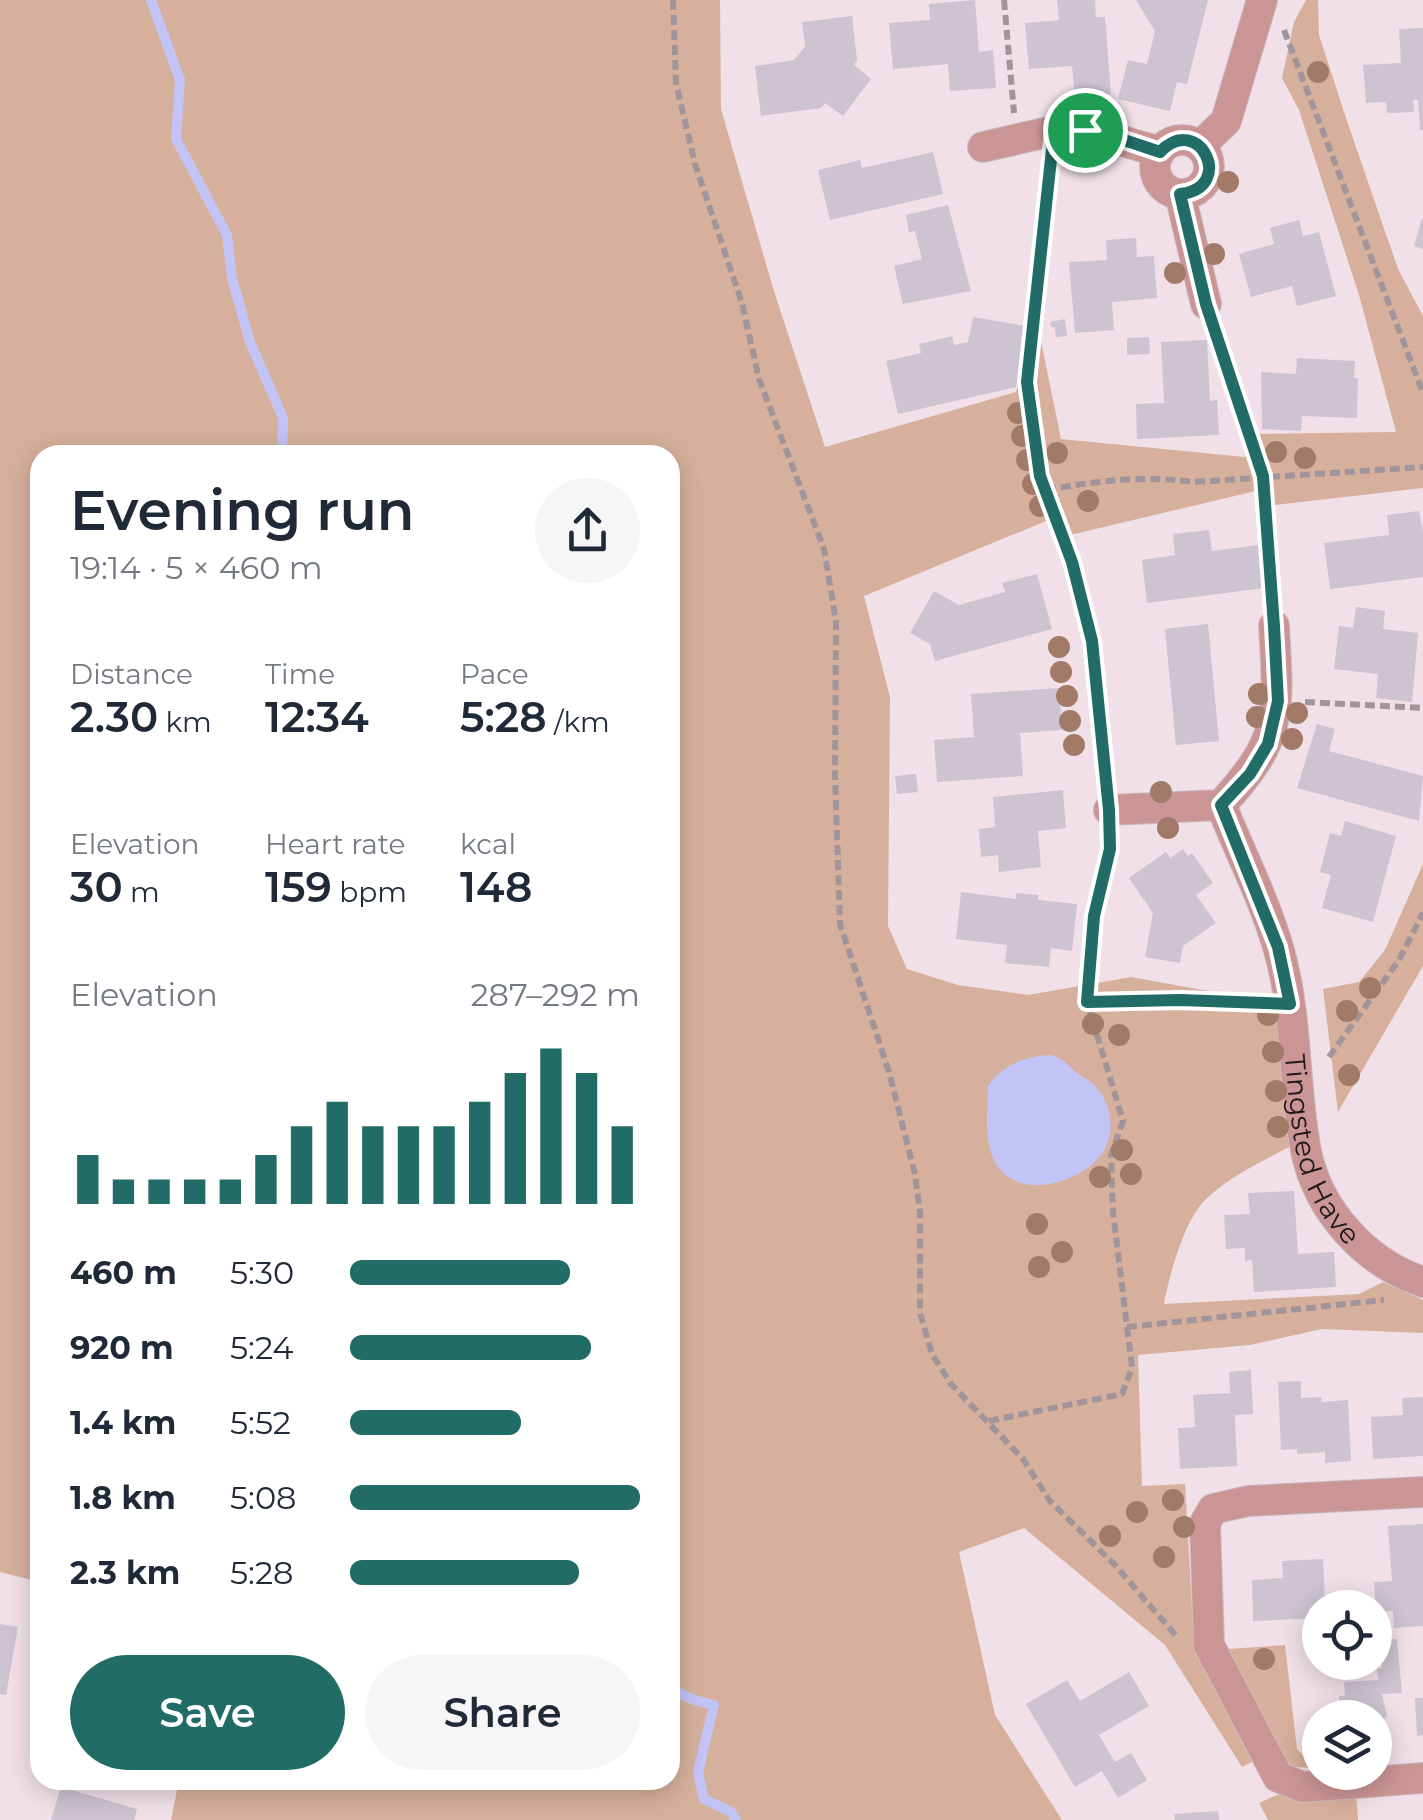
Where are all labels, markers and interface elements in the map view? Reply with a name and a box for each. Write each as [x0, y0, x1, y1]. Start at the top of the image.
pin [1043, 88, 1128, 173]
icon: arrive [1058, 103, 1113, 158]
text: Evening run [70, 477, 415, 544]
button: share [535, 478, 640, 583]
text: 19:14 · 5 × 460 m [70, 548, 323, 587]
text: Distance [70, 657, 193, 691]
text: Time [265, 657, 335, 691]
text: Pace [460, 657, 529, 691]
text: 2.30 [70, 691, 158, 743]
text: 12:34 [265, 691, 369, 743]
text: 5:28 [460, 691, 547, 743]
text: km [158, 705, 212, 739]
text: /km [547, 705, 610, 739]
text: Elevation [70, 827, 199, 861]
text: Heart rate [265, 827, 406, 861]
text: kcal [460, 827, 516, 861]
text: 30 [70, 861, 123, 913]
text: 159 [265, 861, 332, 913]
text: 148 [460, 861, 532, 913]
text: m [123, 875, 160, 909]
text: bpm [332, 875, 407, 909]
text: Elevation [70, 975, 218, 1014]
text: 287–292 m [470, 975, 640, 1014]
street label: Tingsted Have [1278, 1053, 1367, 1251]
text: 460 m [70, 1253, 177, 1292]
text: 5:30 [230, 1253, 294, 1292]
text: 920 m [70, 1328, 174, 1367]
text: 5:24 [230, 1328, 294, 1367]
text: 1.4 km [70, 1403, 176, 1442]
text: 5:52 [230, 1403, 291, 1442]
text: 1.8 km [70, 1478, 176, 1517]
text: 5:08 [230, 1478, 297, 1517]
text: 2.3 km [70, 1553, 180, 1592]
text: 5:28 [230, 1553, 294, 1592]
map controls [1302, 1590, 1392, 1790]
button: locate [1302, 1590, 1392, 1680]
button: Save [70, 1655, 345, 1770]
button: Share [365, 1655, 640, 1770]
button: layers [1302, 1700, 1392, 1790]

